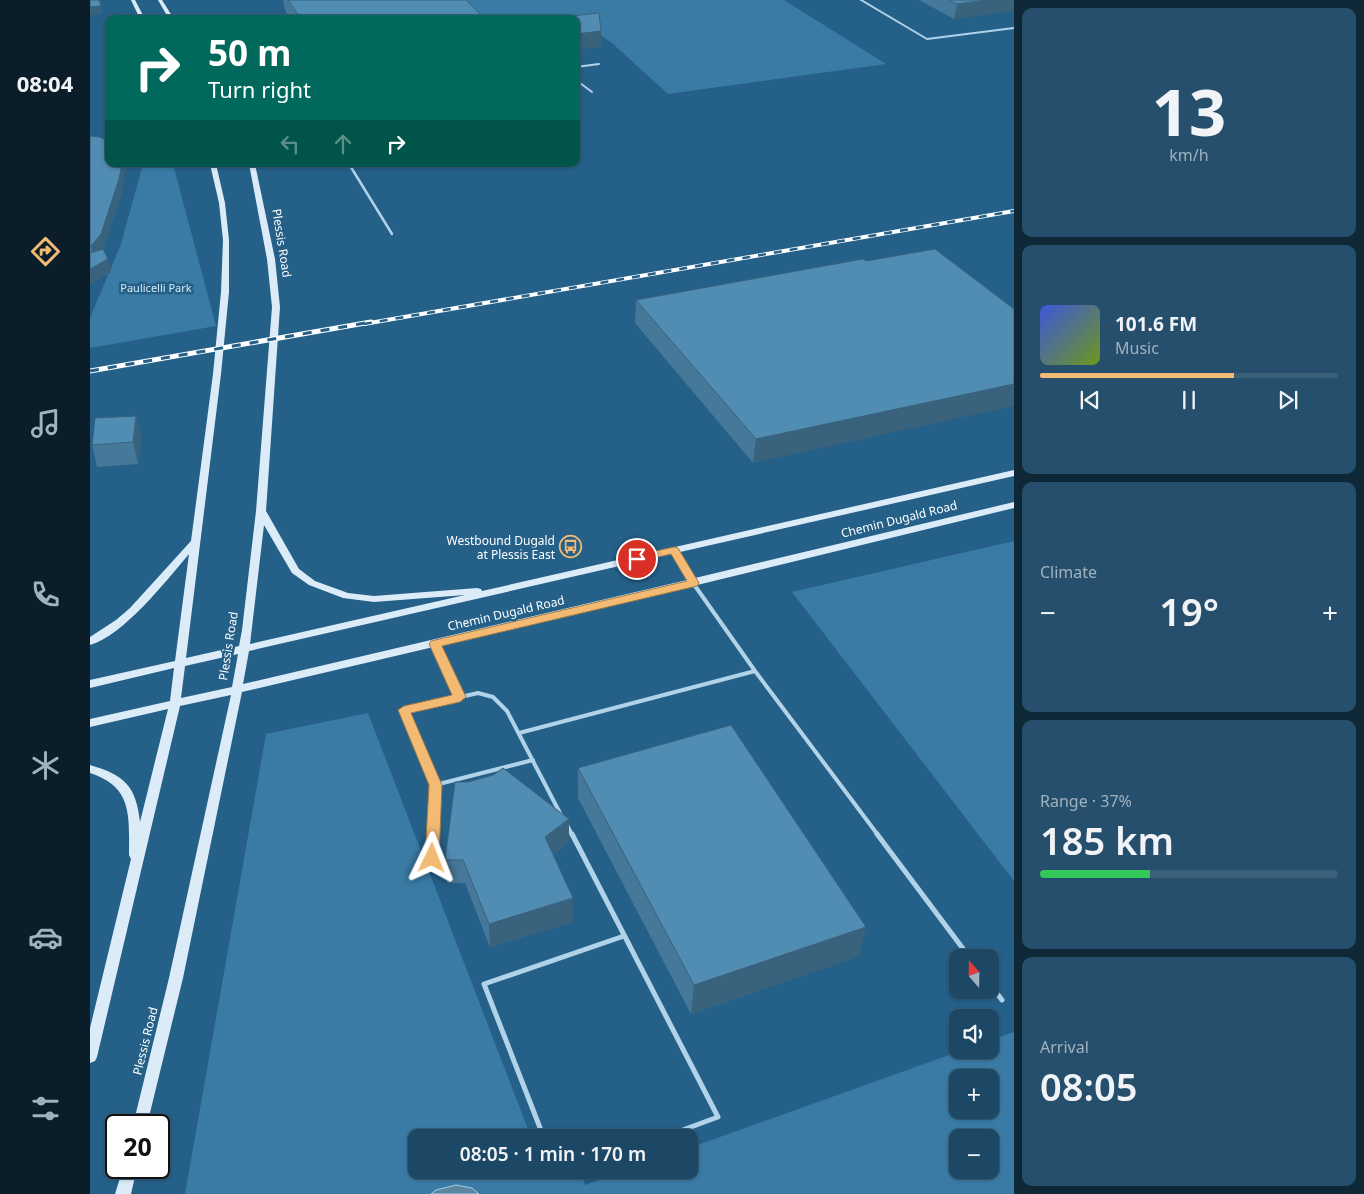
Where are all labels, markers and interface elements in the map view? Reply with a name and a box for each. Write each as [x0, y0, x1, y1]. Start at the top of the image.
text: 50 m [208, 29, 291, 76]
icon: right [125, 35, 190, 100]
text: 13 [1152, 67, 1226, 155]
text: 08:04 [17, 68, 73, 98]
text: Turn right [208, 74, 311, 104]
icon: left [276, 130, 304, 158]
icon: ahead [329, 130, 357, 158]
icon: right [382, 130, 410, 158]
text: km/h [1169, 144, 1209, 166]
street label: Plessis Road [268, 207, 296, 279]
icon: directions [28, 234, 63, 269]
park label: Paulicelli Park [120, 280, 192, 295]
text: 101.6 FM [1115, 311, 1197, 337]
text: Music [1115, 337, 1159, 359]
icon: previous [1076, 386, 1104, 414]
icon: pause [1175, 386, 1203, 414]
icon: next [1274, 386, 1302, 414]
icon: music [28, 406, 63, 441]
street label: Chemin Dugald Road [839, 496, 959, 542]
place label: Westbound Dugald at Plessis East [446, 532, 556, 563]
bus stop icon: Westbound Dugald at Plessis East [559, 535, 583, 559]
pin [616, 538, 658, 580]
icon: arrive [623, 545, 651, 573]
text: Climate [1040, 561, 1097, 583]
icon: phone [28, 577, 63, 612]
text: 19° [1159, 585, 1219, 637]
street label: Chemin Dugald Road [446, 591, 566, 635]
text: − [1040, 593, 1056, 631]
text: + [1322, 593, 1338, 631]
street label: Plessis Road [214, 610, 242, 682]
icon: climate [28, 748, 63, 783]
text: Range · 37% [1040, 790, 1132, 812]
text: 185 km [1040, 814, 1174, 866]
position arrow [405, 831, 457, 883]
icon: car [28, 920, 63, 955]
north arrow [949, 949, 999, 999]
map controls [949, 949, 999, 1179]
street label: Plessis Road [128, 1005, 162, 1077]
button: sound [949, 1009, 999, 1059]
text: Arrival [1040, 1036, 1089, 1058]
text: 08:05 [1040, 1060, 1137, 1112]
button: + [949, 1069, 999, 1119]
icon: filters [28, 1091, 63, 1126]
speed limit sign: 20 [105, 1114, 170, 1179]
button: − [949, 1129, 999, 1179]
text: 08:05 · 1 min · 170 m [460, 1141, 646, 1167]

